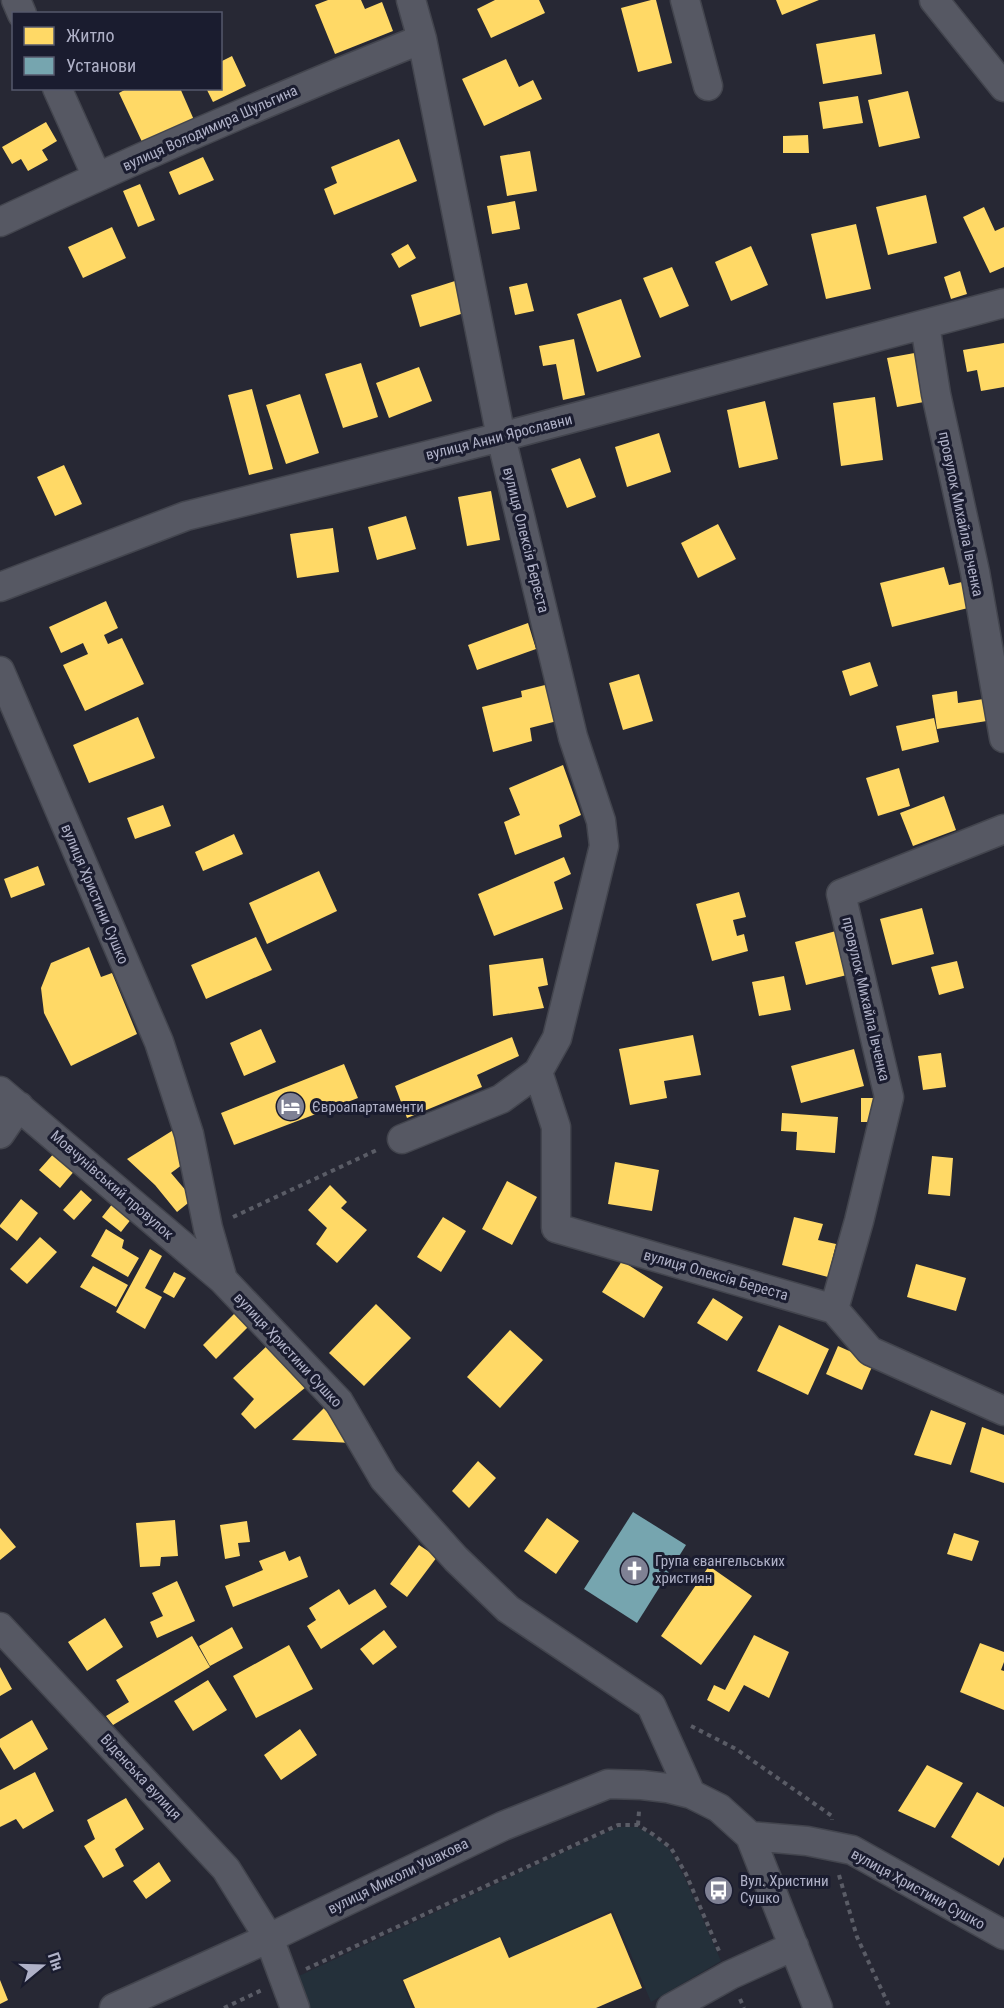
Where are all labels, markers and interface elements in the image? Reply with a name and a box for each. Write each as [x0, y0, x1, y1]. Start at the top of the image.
legend [12, 12, 222, 90]
text: Житло [66, 25, 115, 46]
text: Установи [66, 55, 136, 76]
street label: вулиця Володимира Шульгина [120, 81, 300, 175]
street label: вулиця Анни Ярославни [424, 410, 574, 464]
street label: провулок Михайла Івченка [935, 430, 987, 598]
street label: вулиця Олексія Береста [499, 465, 553, 615]
street label: вулиця Христини Сушко [57, 821, 133, 967]
street label: провулок Михайла Івченка [838, 915, 894, 1083]
hotel icon: Євроапартаменти [275, 1091, 307, 1123]
place label: Євроапартаменти [312, 1098, 424, 1116]
street label: Мовчунівський провулок [47, 1127, 177, 1243]
street label: вулиця Олексія Береста [642, 1246, 790, 1304]
street label: вулиця Христини Сушко [230, 1289, 346, 1411]
place label: Група євангельських християн [655, 1552, 785, 1587]
church icon: Група євангельських християн [618, 1554, 650, 1586]
street label: Віденська вулиця [97, 1731, 185, 1823]
street label: вулиця Миколи Ушакова [325, 1834, 471, 1918]
street label: вулиця Христини Сушко [848, 1845, 988, 1933]
place label: Вул. Христини Сушко [740, 1872, 829, 1907]
bus stop icon: Вул. Христини Сушко [703, 1874, 735, 1906]
north arrow [12, 1936, 72, 1996]
text: Пн [44, 1950, 68, 1973]

